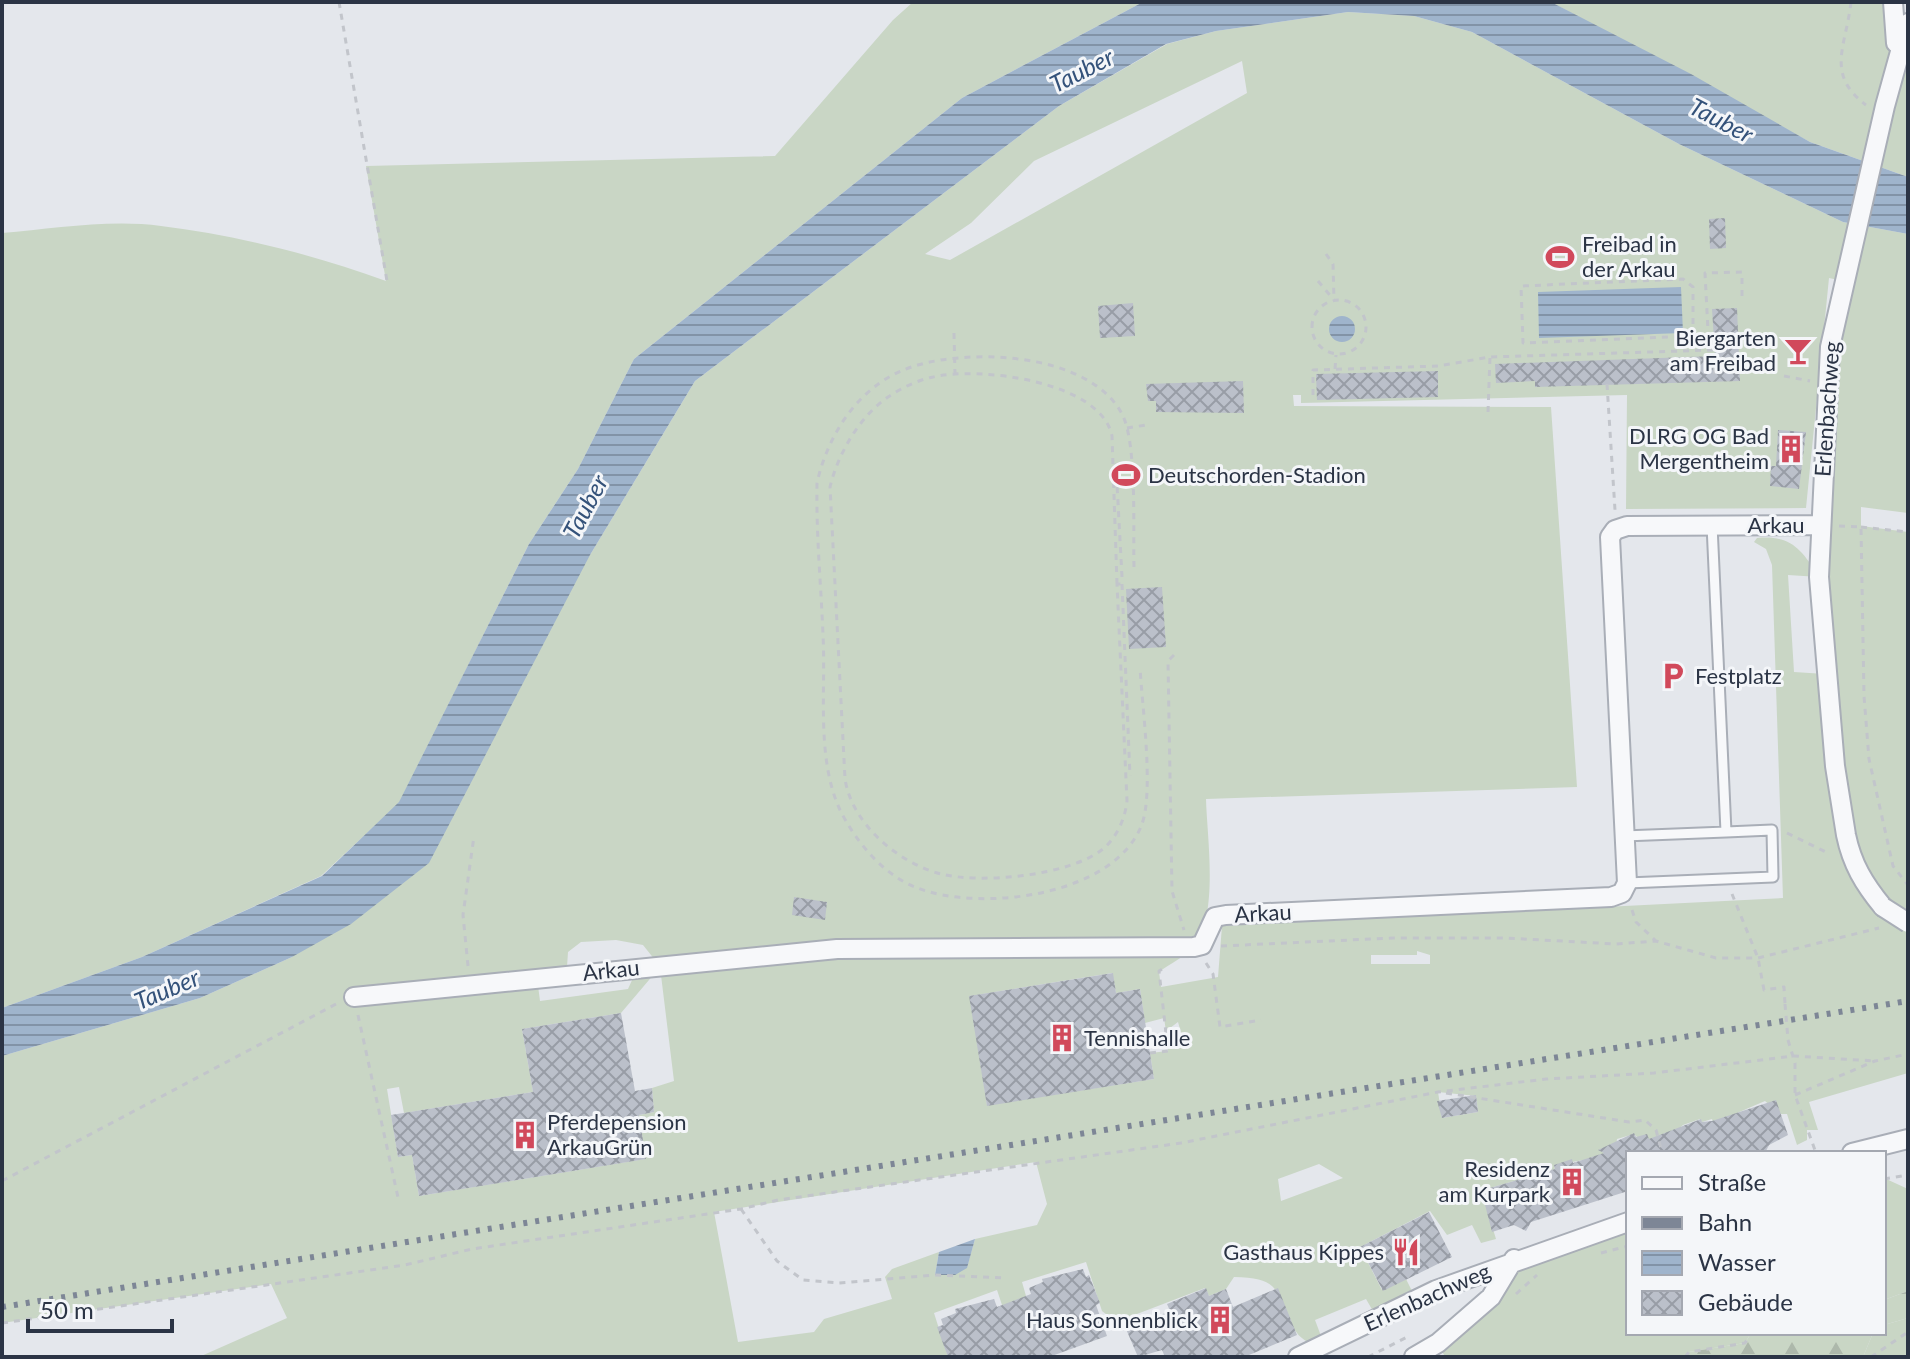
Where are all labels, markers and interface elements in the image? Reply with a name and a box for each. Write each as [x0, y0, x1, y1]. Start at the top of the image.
water label: Tauber [1045, 41, 1119, 98]
water label: Tauber [1685, 91, 1759, 149]
place label: Freibad in der Arkau [1582, 230, 1677, 282]
sports icon: Freibad in der Arkau [1545, 242, 1575, 272]
place label: Biergarten am Freibad [1670, 324, 1776, 376]
bar icon: Biergarten am Freibad [1783, 336, 1813, 366]
street label: Erlenbachweg [1808, 340, 1845, 478]
place label: DLRG OG Bad Mergentheim [1629, 422, 1769, 474]
building icon: DLRG OG Bad Mergentheim [1776, 434, 1806, 464]
sports icon: Deutschorden-Stadion [1111, 460, 1141, 490]
place label: Deutschorden-Stadion [1148, 461, 1366, 488]
water label: Tauber [556, 469, 614, 543]
street label: Arkau [1747, 511, 1805, 538]
parking icon: Festplatz [1658, 661, 1688, 691]
place label: Festplatz [1695, 662, 1782, 689]
street label: Arkau [1234, 898, 1292, 927]
street label: Arkau [581, 953, 641, 986]
water label: Tauber [130, 962, 204, 1015]
building icon: Tennishalle [1047, 1023, 1077, 1053]
place label: Tennishalle [1084, 1024, 1191, 1051]
place label: Pferdepension ArkauGrün [547, 1108, 686, 1160]
building icon: Pferdepension ArkauGrün [510, 1120, 540, 1150]
legend [1626, 1151, 1886, 1335]
place label: Residenz am Kurpark [1439, 1155, 1551, 1207]
building icon: Residenz am Kurpark [1557, 1167, 1587, 1197]
text: Straße [1698, 1167, 1766, 1196]
text: Bahn [1698, 1207, 1752, 1236]
restaurant icon: Gasthaus Kippes [1391, 1237, 1421, 1267]
place label: Gasthaus Kippes [1223, 1238, 1384, 1265]
text: Wasser [1698, 1247, 1776, 1276]
street label: Erlenbachweg [1359, 1257, 1494, 1336]
scale bar [28, 1283, 172, 1333]
text: Gebäude [1698, 1287, 1793, 1316]
text: 50 m [40, 1295, 94, 1324]
building icon: Haus Sonnenblick [1205, 1305, 1235, 1335]
place label: Haus Sonnenblick [1026, 1306, 1199, 1333]

